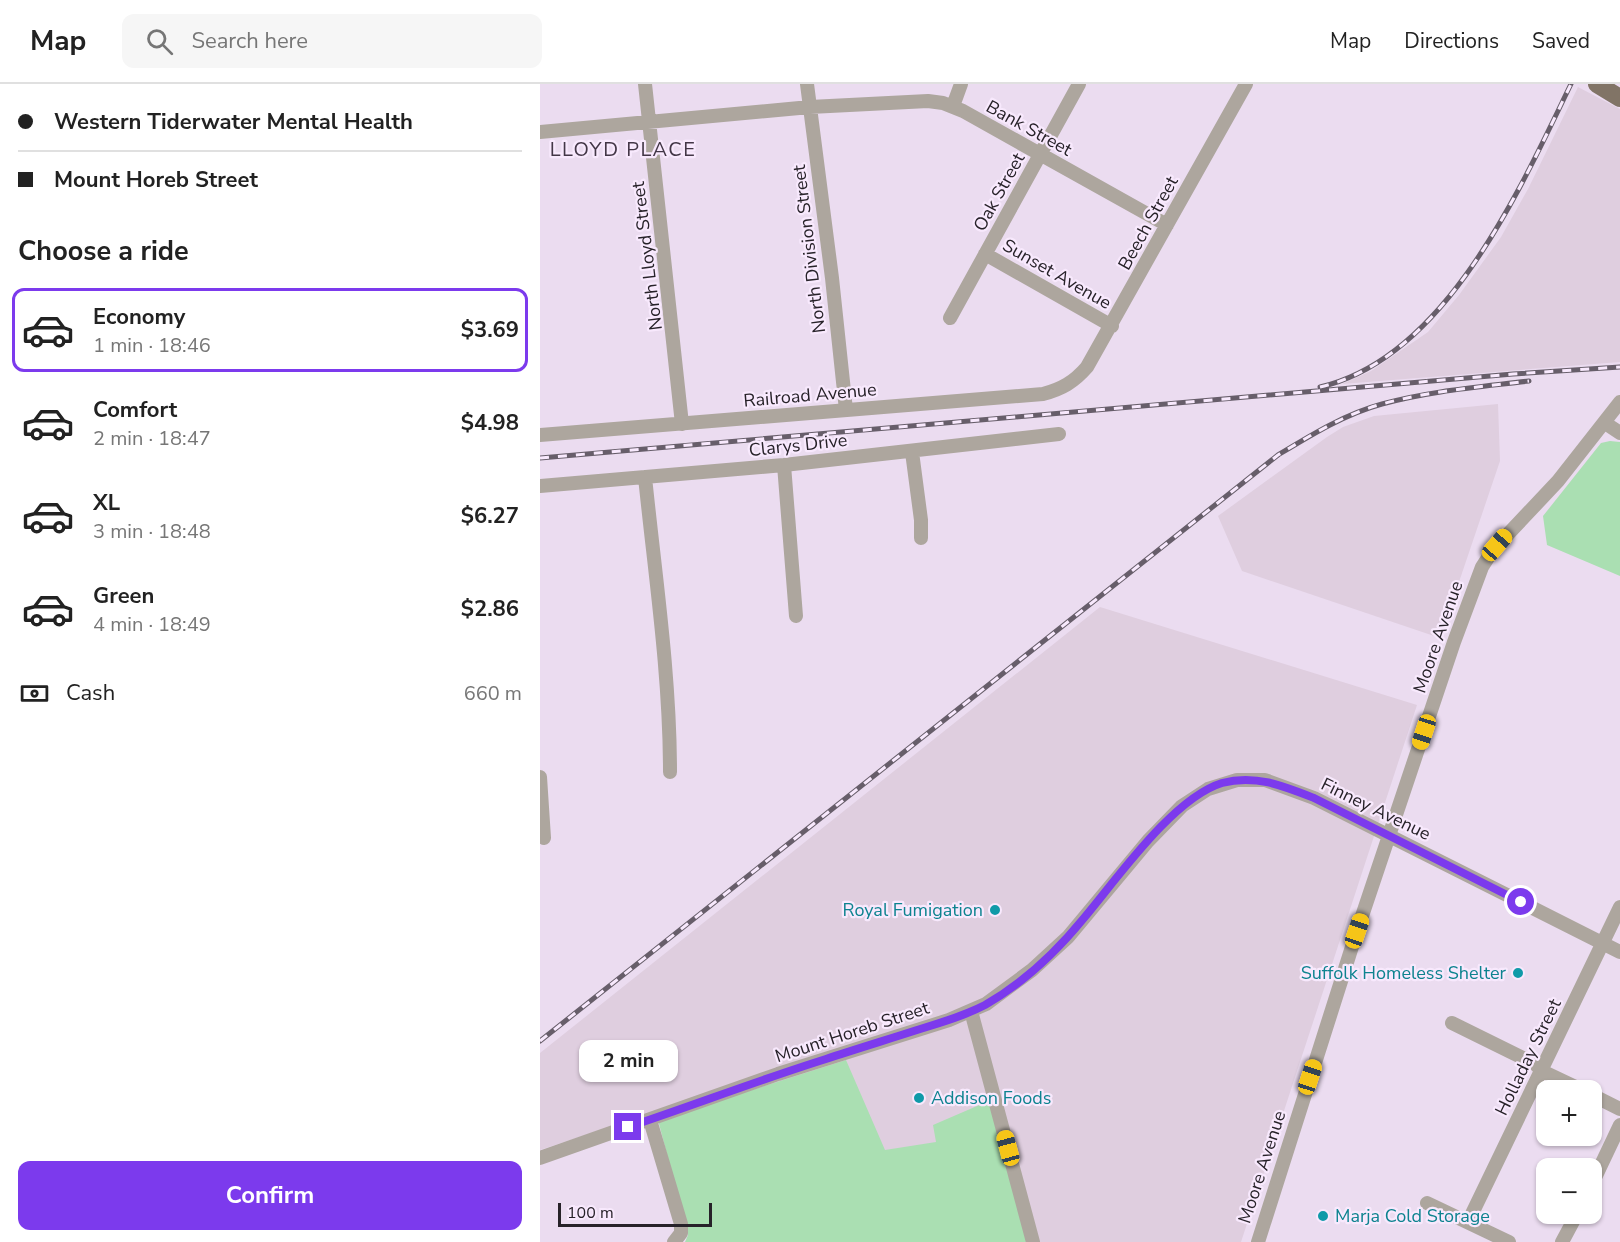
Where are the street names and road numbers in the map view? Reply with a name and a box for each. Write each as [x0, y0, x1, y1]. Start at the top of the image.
street label: Bank Street [982, 95, 1077, 162]
street label: Oak Street [968, 148, 1031, 235]
street label: North Division Street [787, 163, 831, 334]
street label: Beech Street [1112, 171, 1184, 274]
street label: North Lloyd Street [626, 180, 668, 332]
street label: Sunset Avenue [998, 233, 1116, 315]
street label: Railroad Avenue [743, 377, 877, 413]
street label: Clarys Drive [748, 428, 848, 462]
street label: Moore Avenue [1408, 578, 1468, 696]
street label: Finney Avenue [1317, 772, 1435, 846]
street label: Holladay Street [1489, 994, 1567, 1119]
street label: Mount Horeb Street [772, 996, 933, 1068]
street label: Moore Avenue [1232, 1108, 1292, 1226]

